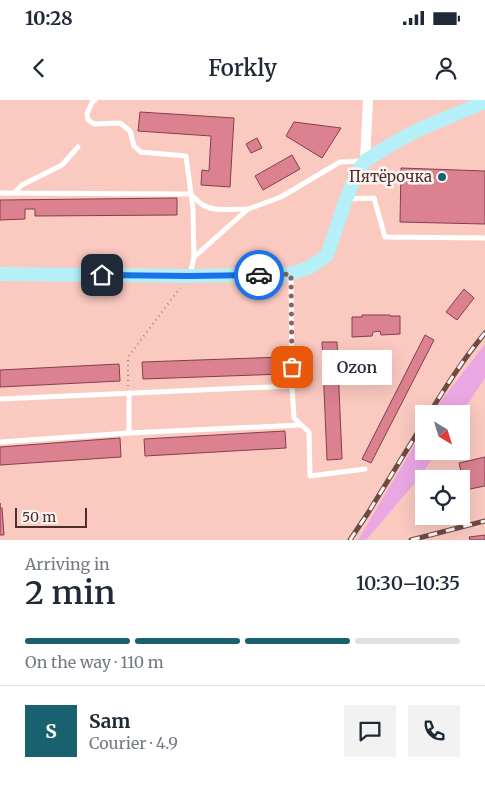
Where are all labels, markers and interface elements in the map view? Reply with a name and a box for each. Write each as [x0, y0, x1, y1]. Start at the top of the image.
text: 10:28 [25, 6, 73, 30]
icon: back [25, 54, 53, 82]
text: Forkly [208, 54, 277, 82]
icon: person [432, 54, 460, 82]
place label: Пятёрочка [349, 167, 432, 186]
marker: Пятёрочка [436, 171, 448, 183]
courier [234, 250, 284, 300]
pin [81, 254, 123, 296]
icon: home [88, 261, 116, 289]
icon: car [245, 261, 273, 289]
pin [271, 346, 313, 388]
callout: Ozon [322, 350, 392, 384]
icon: bag [278, 353, 306, 381]
text: Ozon [337, 357, 377, 377]
north arrow [415, 405, 470, 460]
map controls [415, 405, 470, 525]
button: locate [415, 470, 470, 525]
scale bar [15, 505, 88, 528]
text: 50 m [22, 508, 56, 526]
text: Arriving in [25, 554, 110, 574]
text: 10:30–10:35 [356, 571, 460, 595]
text: 2 min [25, 573, 115, 613]
text: On the way · 110 m [25, 652, 164, 672]
button: chat [344, 705, 396, 757]
button: phone [408, 705, 460, 757]
text: Sam [89, 709, 130, 733]
text: S [45, 719, 57, 743]
text: Courier · 4.9 [89, 733, 178, 753]

